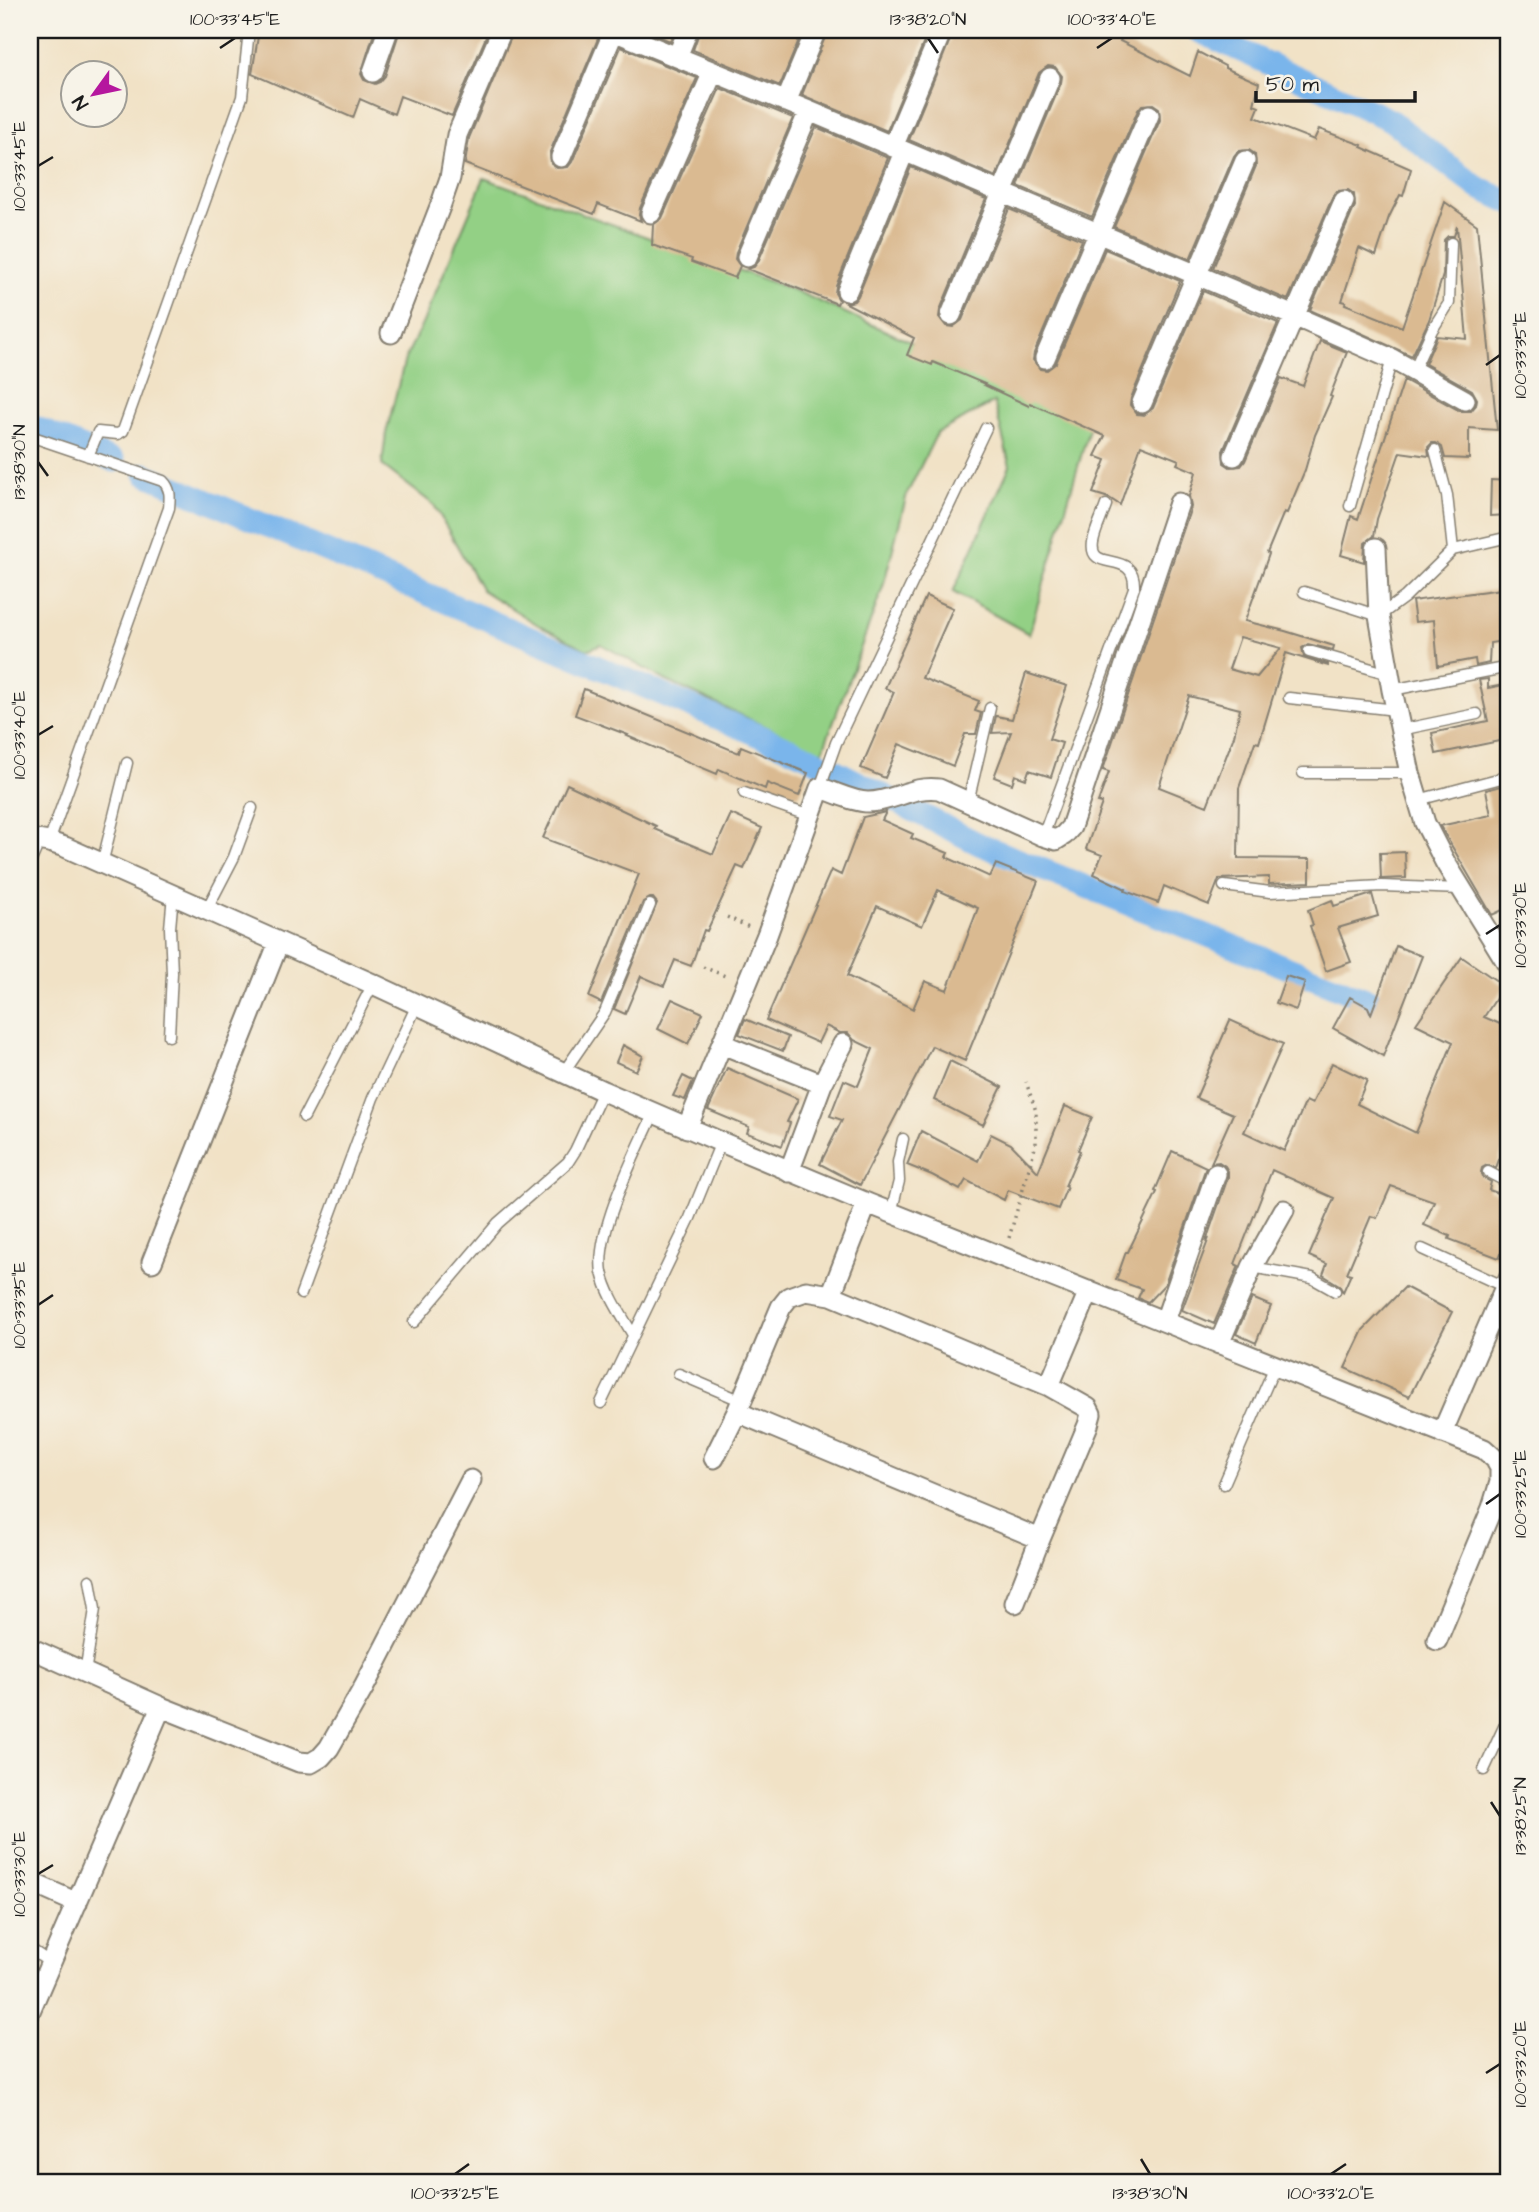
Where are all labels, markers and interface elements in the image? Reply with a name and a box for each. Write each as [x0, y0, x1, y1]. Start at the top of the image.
text: 100°33'45"E [190, 7, 280, 32]
text: 13°38'20"N [890, 7, 966, 32]
text: 100°33'40"E [1068, 7, 1157, 32]
north arrow [60, 60, 130, 130]
scale bar [1256, 60, 1415, 104]
text: 50 m [1266, 70, 1320, 99]
text: N [66, 90, 96, 115]
text: 100°33'45"E [7, 121, 32, 211]
text: 100°33'35"E [1508, 311, 1533, 399]
text: 13°38'30"N [7, 424, 32, 500]
text: 100°33'40"E [7, 690, 32, 779]
text: 100°33'30"E [1508, 882, 1533, 968]
text: 100°33'35"E [7, 1261, 32, 1349]
text: 100°33'25"E [1508, 1450, 1533, 1538]
text: 13°38'25"N [1508, 1777, 1533, 1855]
text: 100°33'30"E [7, 1831, 32, 1917]
text: 100°33'20"E [1508, 2020, 1533, 2107]
text: 100°33'25"E [411, 2181, 499, 2206]
text: 13°38'30"N [1112, 2181, 1188, 2206]
text: 100°33'20"E [1288, 2181, 1375, 2206]

